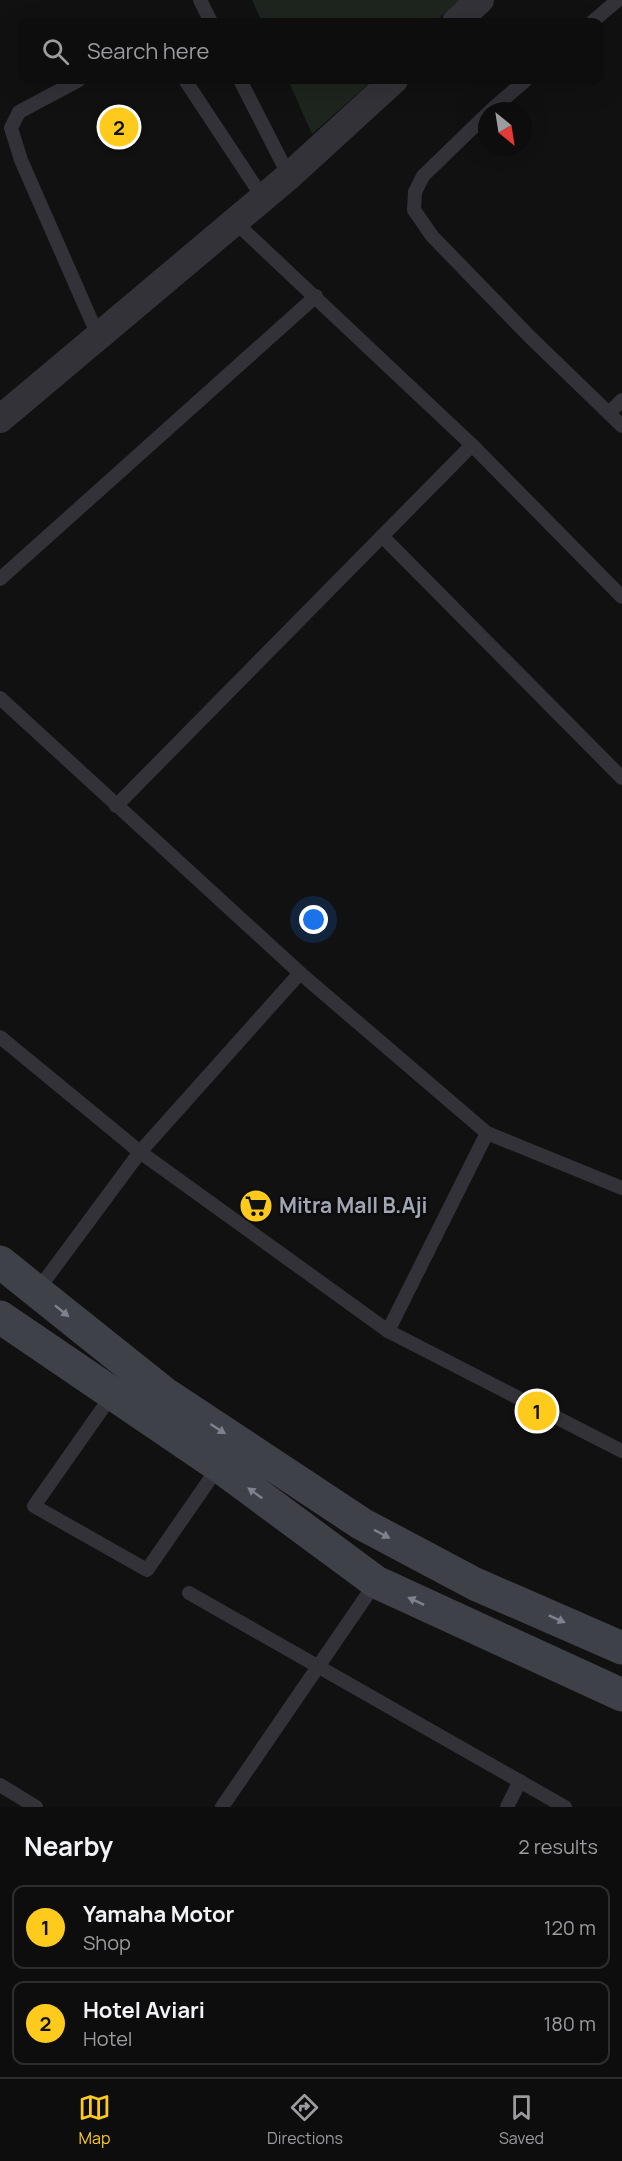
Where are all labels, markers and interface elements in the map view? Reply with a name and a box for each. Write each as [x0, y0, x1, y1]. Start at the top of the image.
search box [18, 18, 604, 84]
icon: search [39, 35, 72, 68]
text: Search here [87, 36, 209, 66]
north arrow [478, 102, 532, 156]
pin: 2 [100, 104, 138, 150]
your location [299, 905, 328, 934]
supermarket icon: Mitra Mall B.Aji [238, 1188, 274, 1224]
place label: Mitra Mall B.Aji [279, 1191, 427, 1219]
one-way arrow [54, 1305, 70, 1318]
pin: 1 [518, 1388, 556, 1434]
one-way arrow [210, 1423, 226, 1434]
one-way arrow [247, 1487, 262, 1499]
one-way arrow [373, 1529, 390, 1539]
one-way arrow [408, 1597, 425, 1606]
one-way arrow [548, 1615, 565, 1624]
text: Nearby [24, 1828, 113, 1864]
text: 2 results [518, 1833, 598, 1860]
text: Yamaha Motor [83, 1899, 234, 1929]
text: 1 [41, 1914, 50, 1941]
text: 120 m [544, 1914, 596, 1941]
text: Shop [83, 1929, 131, 1956]
text: Hotel Aviari [83, 1995, 205, 2025]
text: 2 [40, 2010, 51, 2037]
text: 180 m [543, 2010, 596, 2037]
text: Hotel [83, 2025, 133, 2052]
tab: Map [78, 2091, 111, 2149]
tab: Directions [267, 2091, 343, 2149]
tab: Saved [499, 2091, 544, 2149]

